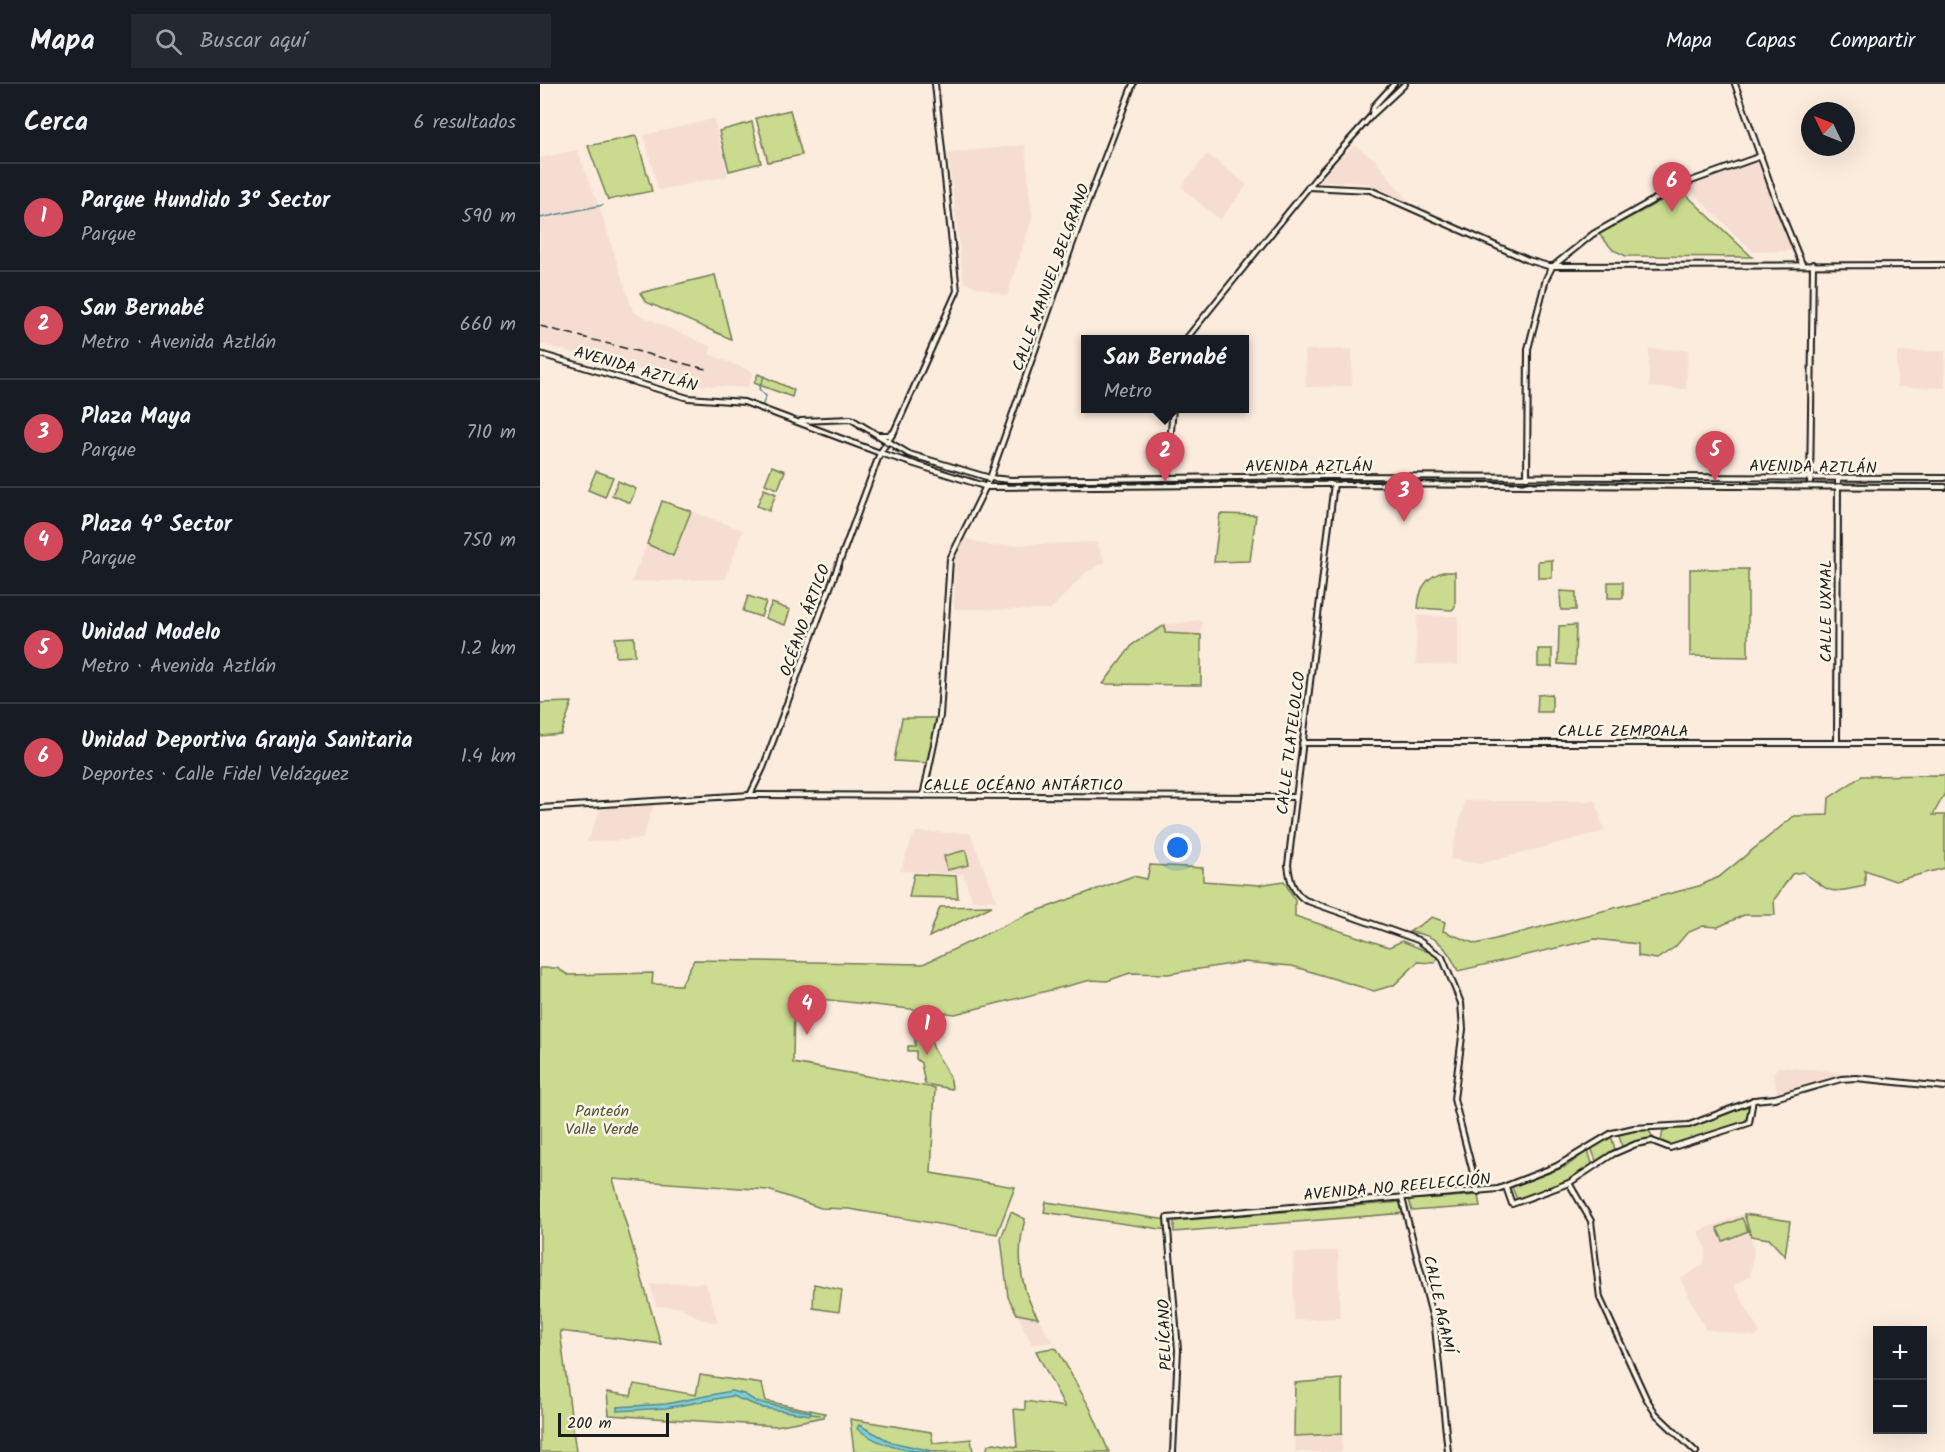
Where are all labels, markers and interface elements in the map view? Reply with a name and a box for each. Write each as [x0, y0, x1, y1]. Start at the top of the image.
search box [131, 14, 551, 68]
text: Mapa [30, 19, 95, 64]
text: Buscar aquí [200, 24, 307, 59]
icon: search [152, 25, 185, 58]
text: Mapa [1666, 25, 1712, 58]
text: Capas [1745, 25, 1796, 58]
text: Compartir [1829, 25, 1915, 58]
text: Cerca [24, 102, 88, 144]
north arrow [1801, 102, 1855, 156]
text: 6 resultados [414, 107, 516, 139]
pin: 6 [1652, 162, 1692, 212]
street label: CALLE MANUEL BELGRANO [1006, 180, 1097, 375]
text: Parque Hundido 3° Sector [81, 184, 330, 219]
text: 1 [40, 201, 47, 233]
text: 590 m [462, 201, 516, 233]
text: Parque [81, 219, 136, 251]
text: San Bernabé [81, 292, 203, 327]
text: 2 [38, 309, 49, 341]
text: 660 m [460, 309, 516, 341]
text: Metro · Avenida Aztlán [81, 327, 276, 359]
popup [1081, 335, 1249, 413]
street label: AVENIDA AZTLÁN [571, 340, 700, 399]
text: San Bernabé [1104, 341, 1226, 376]
text: Metro [1104, 376, 1152, 408]
text: Plaza Maya [81, 400, 191, 435]
text: 3 [38, 417, 49, 449]
text: 710 m [467, 417, 516, 449]
pin: 2 [1146, 432, 1184, 482]
pin: 5 [1696, 432, 1734, 481]
text: Parque [81, 435, 136, 467]
street label: AVENIDA AZTLÁN [1245, 454, 1373, 479]
street label: AVENIDA AZTLÁN [1749, 454, 1877, 481]
pin: 3 [1384, 472, 1424, 522]
text: Plaza 4° Sector [81, 508, 232, 543]
text: 4 [38, 525, 49, 557]
text: 750 m [462, 525, 516, 557]
text: Parque [81, 543, 136, 575]
street label: CALLE UXMAL [1814, 559, 1839, 663]
street label: OCÉANO ÁRTICO [774, 561, 837, 680]
text: Unidad Modelo [81, 616, 221, 651]
text: 5 [38, 633, 49, 665]
text: 1.2 km [460, 633, 516, 665]
text: Metro · Avenida Aztlán [81, 651, 276, 683]
street label: CALLE TLATELOLCO [1270, 670, 1313, 816]
street label: CALLE ZEMPOALA [1557, 719, 1689, 744]
text: Unidad Deportiva Granja Sanitaria [81, 724, 412, 759]
text: 6 [38, 741, 49, 773]
text: 1.4 km [461, 741, 516, 773]
text: Deportes · Calle Fidel Velázquez [81, 759, 349, 791]
street label: CALLE OCÉANO ANTÁRTICO [923, 773, 1123, 798]
your location [1163, 833, 1192, 862]
pin: 4 [788, 986, 826, 1035]
pin: 1 [908, 1006, 946, 1055]
park label: Panteón Valle Verde [565, 1099, 639, 1142]
street label: AVENIDA NO REELECCIÓN [1302, 1167, 1492, 1208]
street label: CALLE AGAMÍ [1416, 1253, 1462, 1358]
street label: PELÍCANO [1152, 1298, 1179, 1371]
map controls [1873, 1326, 1927, 1434]
button: + [1873, 1326, 1927, 1380]
button: − [1873, 1380, 1927, 1434]
scale bar [558, 1410, 669, 1438]
text: 200 m [567, 1411, 611, 1436]

